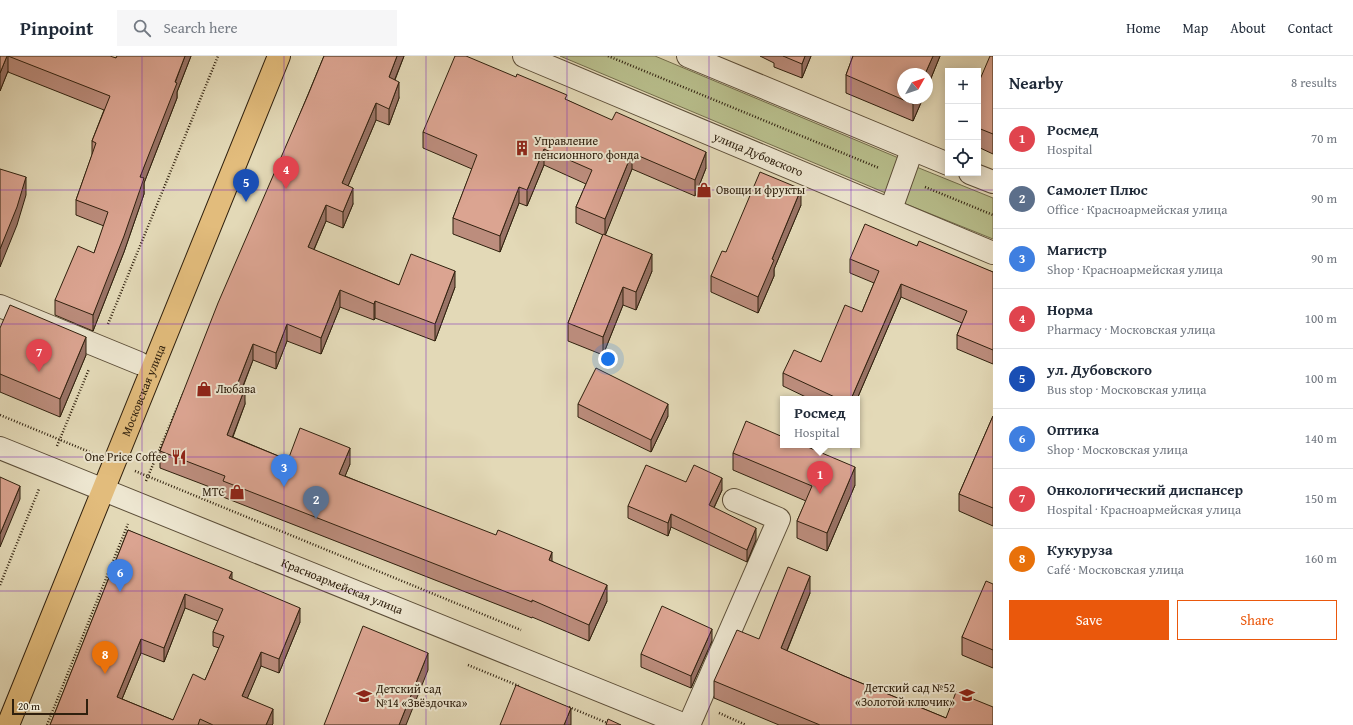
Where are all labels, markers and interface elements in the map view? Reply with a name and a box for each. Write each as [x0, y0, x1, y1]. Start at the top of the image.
search box [117, 10, 397, 46]
text: Pinpoint [20, 14, 93, 42]
icon: search [131, 17, 153, 39]
text: Search here [163, 17, 237, 38]
text: Home [1126, 18, 1161, 38]
text: Map [1183, 18, 1208, 38]
text: About [1230, 18, 1266, 38]
text: Contact [1288, 18, 1333, 38]
north arrow [897, 68, 933, 104]
map controls [945, 68, 981, 176]
button: + [945, 68, 981, 104]
text: Nearby [1009, 70, 1063, 95]
text: 8 results [1291, 73, 1337, 92]
button: − [945, 104, 981, 140]
text: Росмед [1047, 119, 1099, 140]
street label: улица Дубовского [710, 127, 806, 180]
text: 1 [1019, 129, 1025, 148]
text: 70 m [1311, 129, 1337, 148]
place label: Управление пенсионного фонда [534, 132, 639, 163]
building icon: Управление пенсионного фонда [513, 139, 531, 157]
button: locate [945, 140, 981, 176]
text: Hospital [1047, 140, 1092, 159]
pin: 4 [273, 156, 299, 189]
pin: 5 [233, 169, 259, 202]
text: Самолет Плюс [1047, 179, 1148, 200]
shop icon: Овощи и фрукты [695, 181, 713, 199]
place label: Овощи и фрукты [716, 181, 806, 198]
text: 2 [1019, 189, 1025, 208]
text: 90 m [1311, 189, 1337, 208]
text: Office · Красноармейская улица [1047, 200, 1227, 219]
text: Магистр [1047, 239, 1107, 260]
text: 3 [1019, 249, 1025, 268]
text: 90 m [1311, 249, 1337, 268]
text: Shop · Красноармейская улица [1047, 260, 1223, 279]
text: Норма [1047, 299, 1093, 320]
text: 4 [1019, 309, 1025, 328]
text: 100 m [1305, 309, 1337, 328]
text: Pharmacy · Московская улица [1047, 320, 1215, 339]
pin: 7 [26, 339, 52, 372]
street label: Московская улица [117, 342, 169, 439]
your location [598, 349, 618, 369]
text: ул. Дубовского [1047, 359, 1152, 380]
text: 5 [1019, 369, 1025, 388]
text: 100 m [1305, 369, 1337, 388]
shop icon: Любава [195, 380, 213, 398]
place label: Любава [216, 380, 256, 397]
text: Bus stop · Московская улица [1047, 380, 1206, 399]
popup [780, 396, 860, 448]
text: Росмед [794, 402, 846, 423]
text: Оптика [1047, 419, 1099, 440]
text: Hospital [794, 423, 840, 442]
text: 6 [1019, 429, 1025, 448]
text: 140 m [1305, 429, 1337, 448]
text: Shop · Московская улица [1047, 440, 1188, 459]
place label: One Price Coffee [85, 448, 167, 465]
restaurant icon: One Price Coffee [170, 448, 188, 466]
pin: 3 [271, 454, 297, 487]
pin: 1 [807, 461, 833, 494]
text: Онкологический диспансер [1047, 479, 1243, 500]
place label: МТС [202, 483, 225, 500]
shop icon: МТС [228, 483, 246, 501]
pin: 2 [303, 486, 329, 519]
text: 7 [1019, 489, 1025, 508]
text: 150 m [1305, 489, 1337, 508]
text: Hospital · Красноармейская улица [1047, 500, 1241, 519]
text: Кукуруза [1047, 539, 1113, 560]
text: 8 [1019, 549, 1025, 568]
text: 160 m [1305, 549, 1337, 568]
street label: Красноармейская улица [279, 554, 406, 618]
pin: 6 [107, 559, 133, 592]
text: Café · Московская улица [1047, 560, 1184, 579]
button: Save [1009, 600, 1169, 640]
button: Share [1177, 600, 1337, 640]
pin: 8 [92, 641, 118, 674]
place label: Детский сад №52 «Золотой ключик» [855, 679, 955, 710]
place label: Детский сад №14 «Звёздочка» [375, 680, 467, 711]
school or university icon: Детский сад №52 «Золотой ключик» [958, 686, 976, 704]
school or university icon: Детский сад №14 «Звёздочка» [355, 687, 373, 705]
scale bar [12, 697, 88, 716]
text: 20 m [18, 698, 40, 714]

